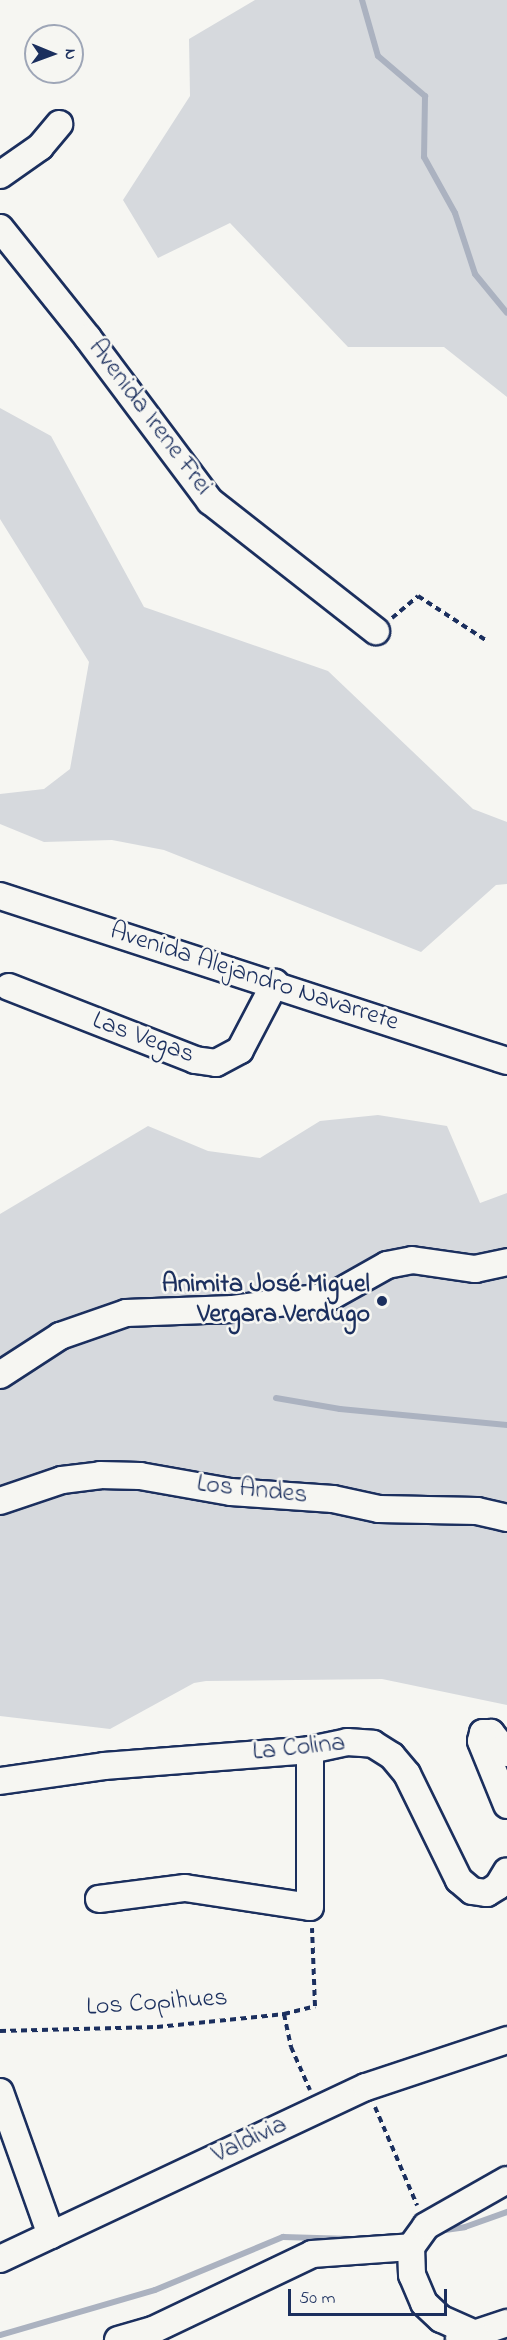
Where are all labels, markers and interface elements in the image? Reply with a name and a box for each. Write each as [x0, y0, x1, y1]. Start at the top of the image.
north arrow [24, 24, 84, 84]
text: N [58, 49, 82, 60]
street label: Avenida Irene Frei [80, 334, 218, 502]
street label: Avenida Alejandro Navarrete [106, 917, 402, 1039]
street label: Las Vegas [88, 1006, 198, 1072]
place label: Animita José Miguel Vergara Verdugo [162, 1270, 370, 1332]
marker: Animita José Miguel Vergara Verdugo [375, 1294, 389, 1308]
street label: Los Andes [195, 1470, 309, 1512]
street label: La Colina [251, 1729, 347, 1769]
street label: Los Copihues [85, 1984, 229, 2024]
street label: Valdivia [208, 2110, 292, 2172]
scale bar [291, 2277, 450, 2315]
text: 50 m [299, 2286, 336, 2312]

